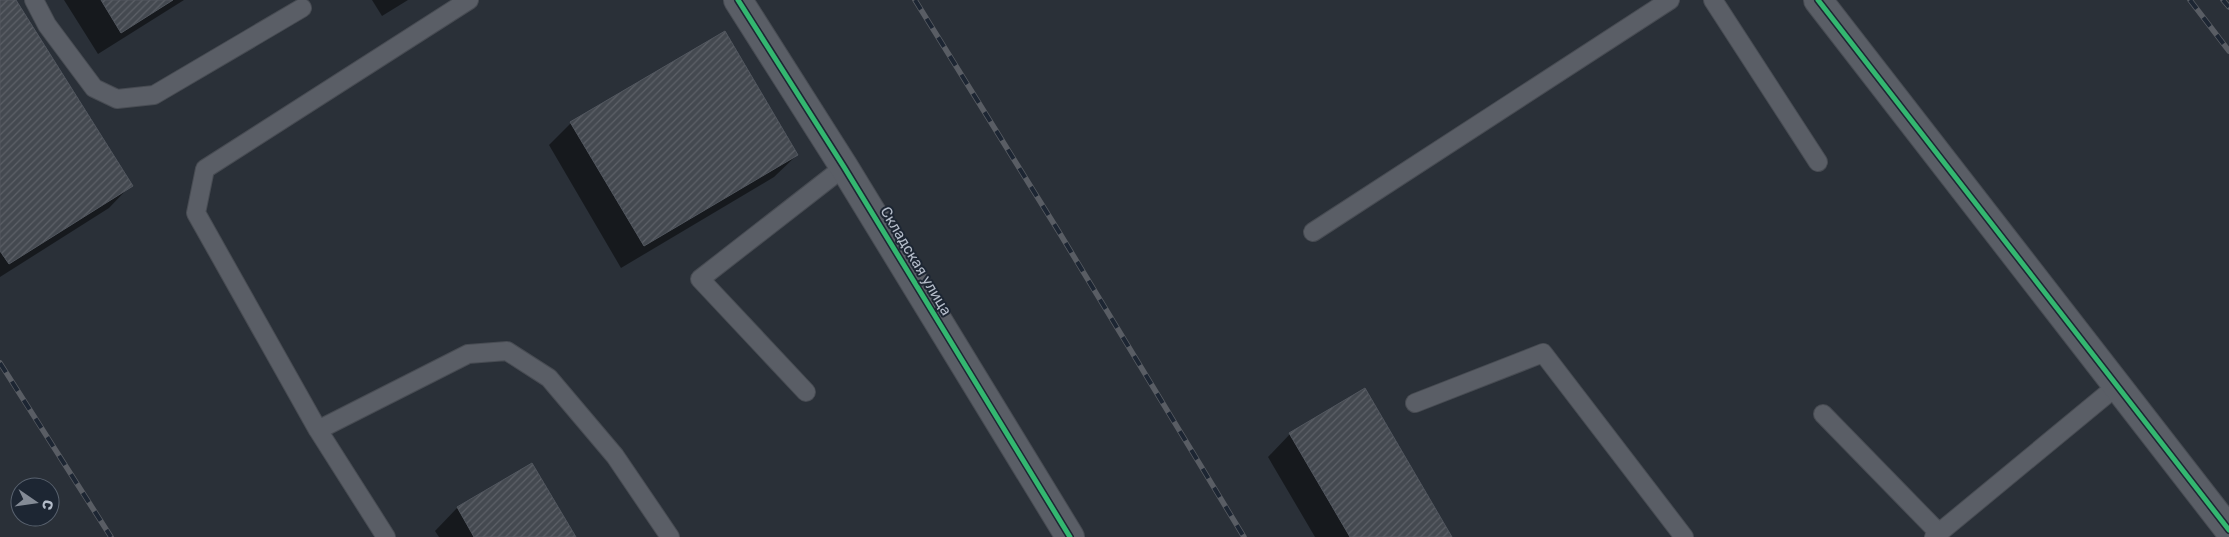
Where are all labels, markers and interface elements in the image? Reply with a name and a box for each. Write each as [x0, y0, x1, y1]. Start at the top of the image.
street label: Складская улица [876, 203, 956, 319]
north arrow [10, 477, 60, 527]
text: С [38, 498, 57, 512]

